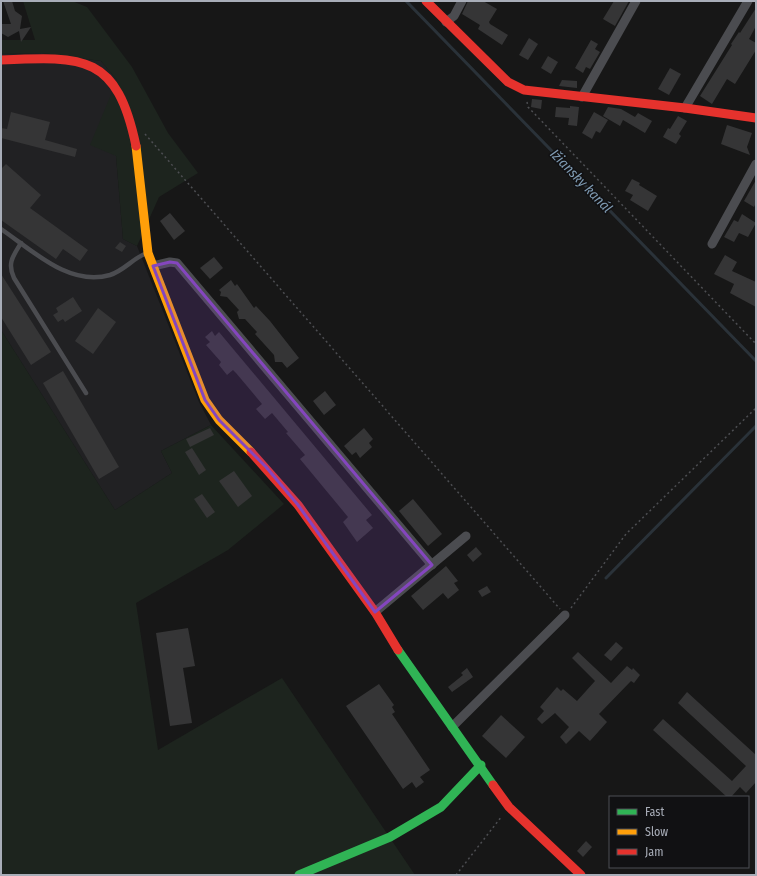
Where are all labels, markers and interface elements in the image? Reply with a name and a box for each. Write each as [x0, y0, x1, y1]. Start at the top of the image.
water label: Ižiansky kanál [546, 146, 616, 217]
legend [609, 796, 749, 868]
text: Fast [645, 805, 664, 819]
text: Slow [645, 825, 668, 839]
text: Jam [645, 845, 663, 859]

